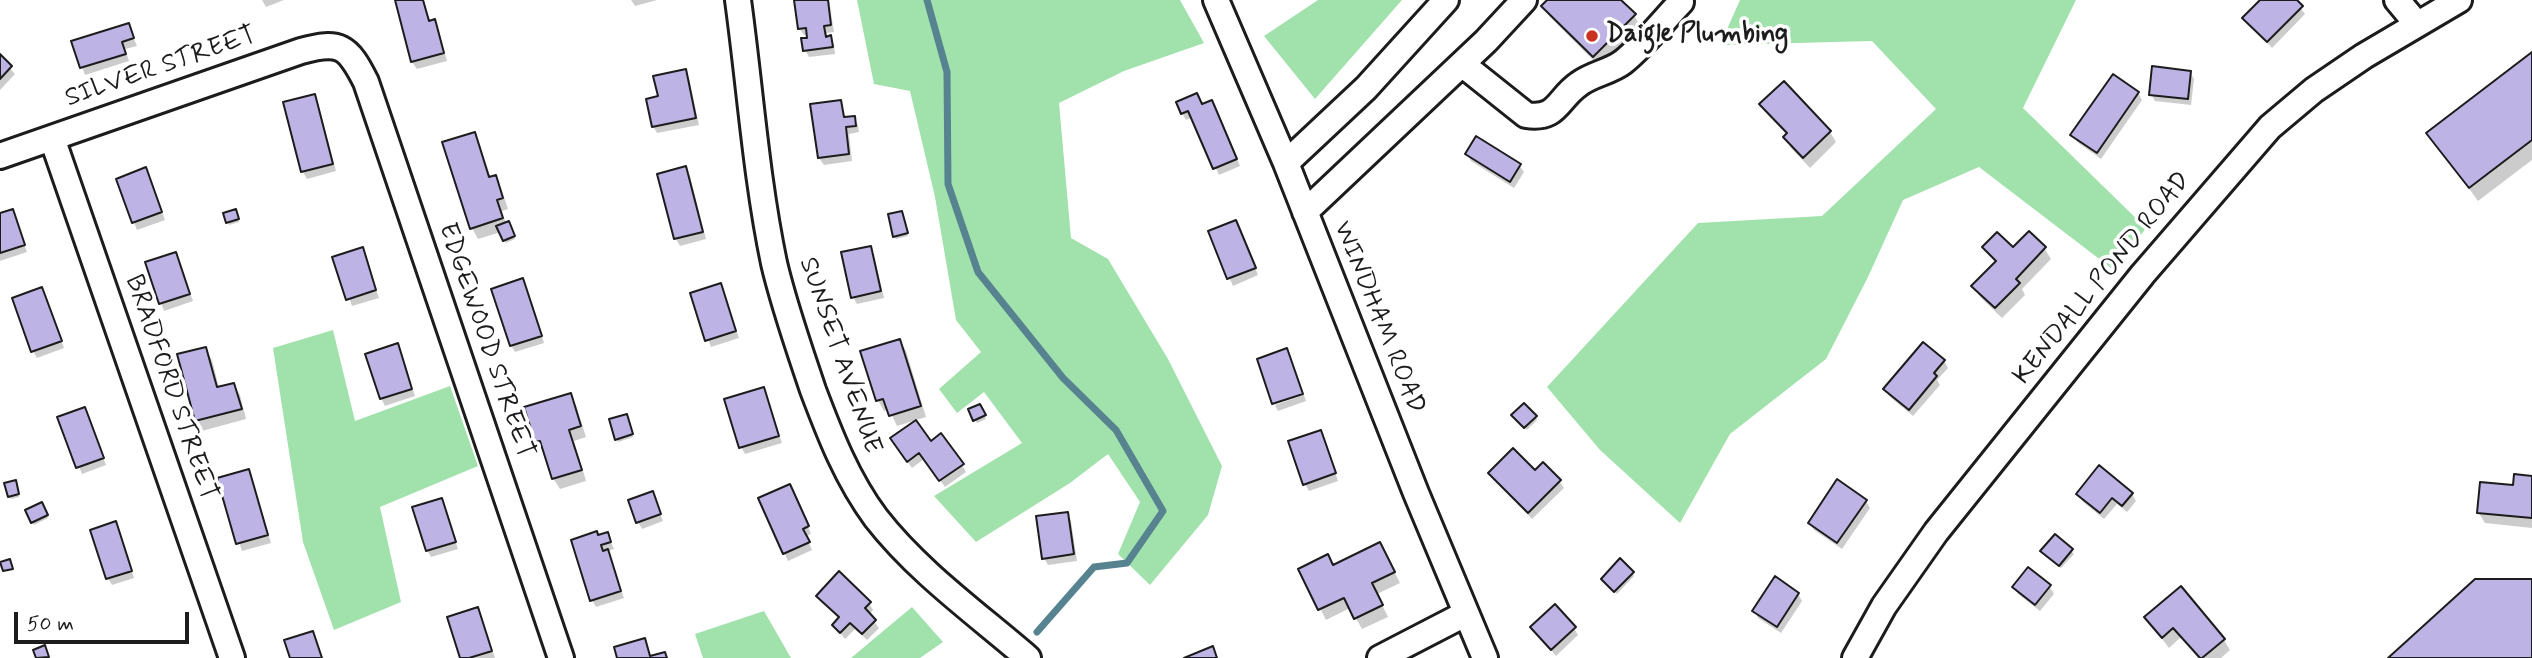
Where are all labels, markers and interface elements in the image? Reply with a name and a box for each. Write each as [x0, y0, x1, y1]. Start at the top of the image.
place label: Daigle Plumbing [1606, 20, 1788, 52]
street label: SILVER STREET [61, 21, 261, 115]
marker: Daigle Plumbing [1584, 28, 1600, 44]
street label: KENDALL POND ROAD [2008, 166, 2198, 392]
street label: WINDHAM ROAD [1325, 217, 1431, 419]
street label: EDGEWOOD STREET [430, 219, 540, 463]
street label: SUNSET AVENUE [791, 254, 887, 458]
street label: BRADFORD STREET [117, 271, 223, 505]
scale bar [18, 598, 192, 642]
text: 50 m [27, 610, 74, 638]

